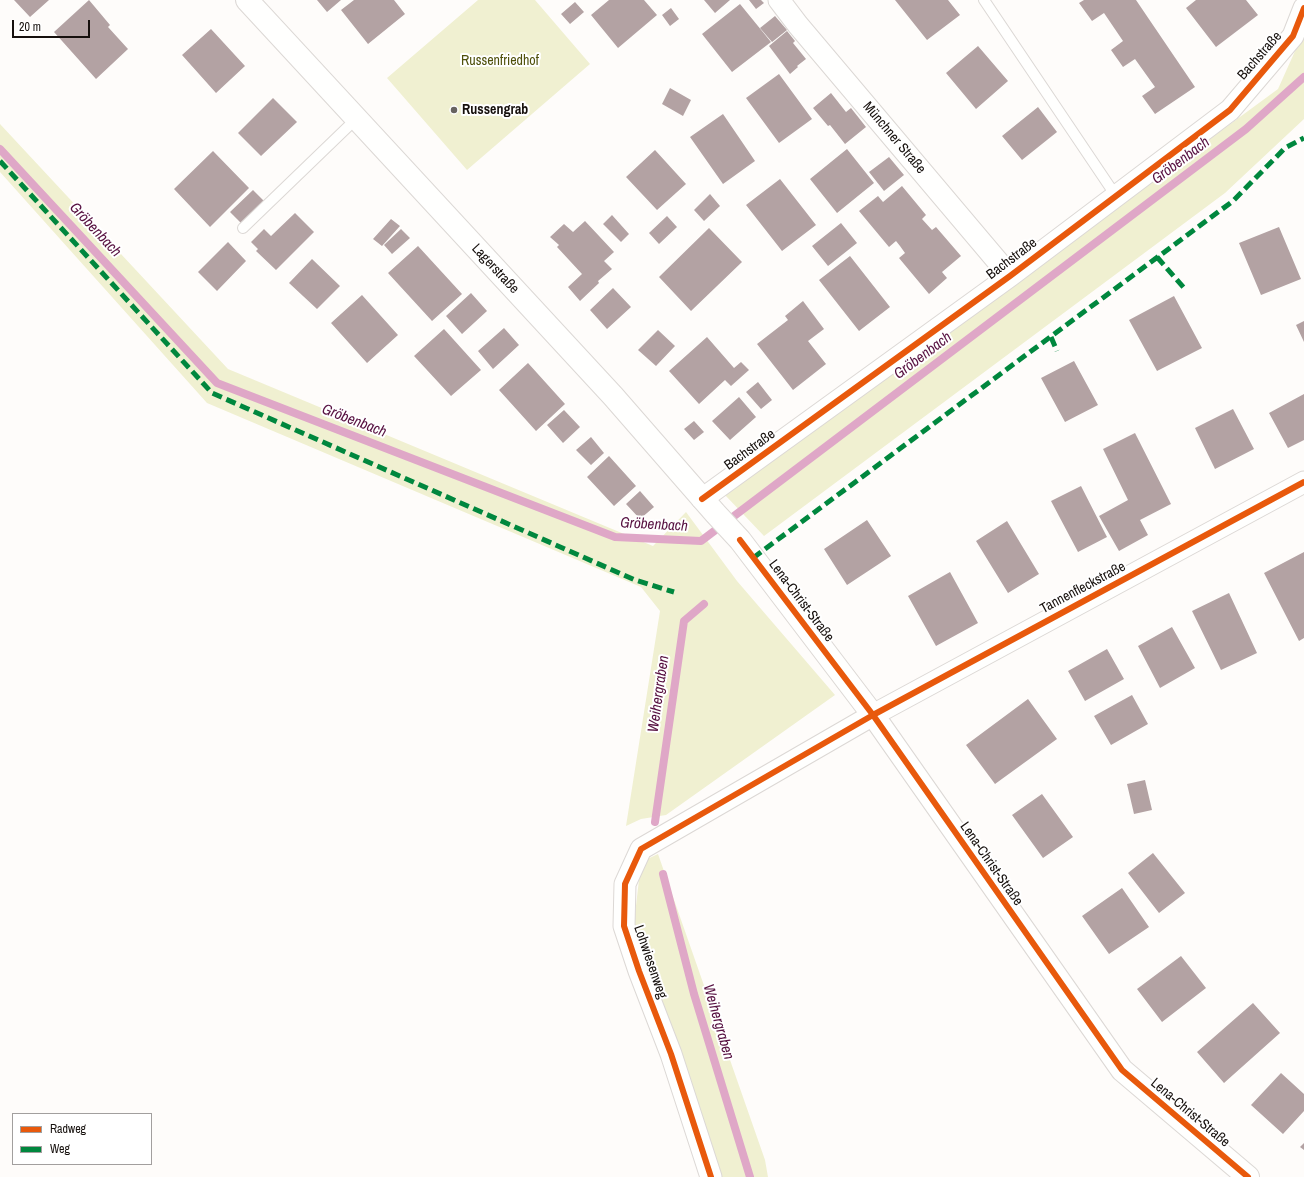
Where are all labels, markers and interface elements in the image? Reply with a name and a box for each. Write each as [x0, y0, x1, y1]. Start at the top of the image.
scale bar [14, 12, 92, 38]
text: 20 m [19, 19, 41, 35]
street label: Bachstraße [1234, 28, 1286, 84]
park label: Russenfriedhof [461, 53, 539, 69]
street label: Münchner Straße [859, 99, 929, 177]
place label: Russengrab [462, 102, 528, 118]
marker: Russengrab [449, 105, 459, 115]
water label: Gröbenbach [1149, 133, 1213, 189]
water label: Gröbenbach [65, 199, 125, 261]
street label: Bachstraße [984, 235, 1040, 283]
street label: Lagerstraße [468, 241, 522, 297]
water label: Gröbenbach [891, 328, 955, 384]
water label: Gröbenbach [319, 400, 389, 442]
street label: Bachstraße [721, 426, 779, 474]
water label: Gröbenbach [620, 514, 688, 536]
street label: Lena-Christ-Straße [765, 557, 837, 645]
street label: Tannenfleckstraße [1038, 559, 1128, 617]
water label: Weihergraben [645, 654, 673, 734]
street label: Lena-Christ-Straße [956, 819, 1026, 909]
street label: Lohwiesenweg [630, 923, 670, 1001]
water label: Weihergraben [699, 982, 737, 1062]
street label: Lena-Christ-Straße [1147, 1075, 1233, 1151]
legend [12, 1113, 152, 1165]
text: Radweg [50, 1121, 86, 1137]
text: Weg [50, 1141, 70, 1157]

